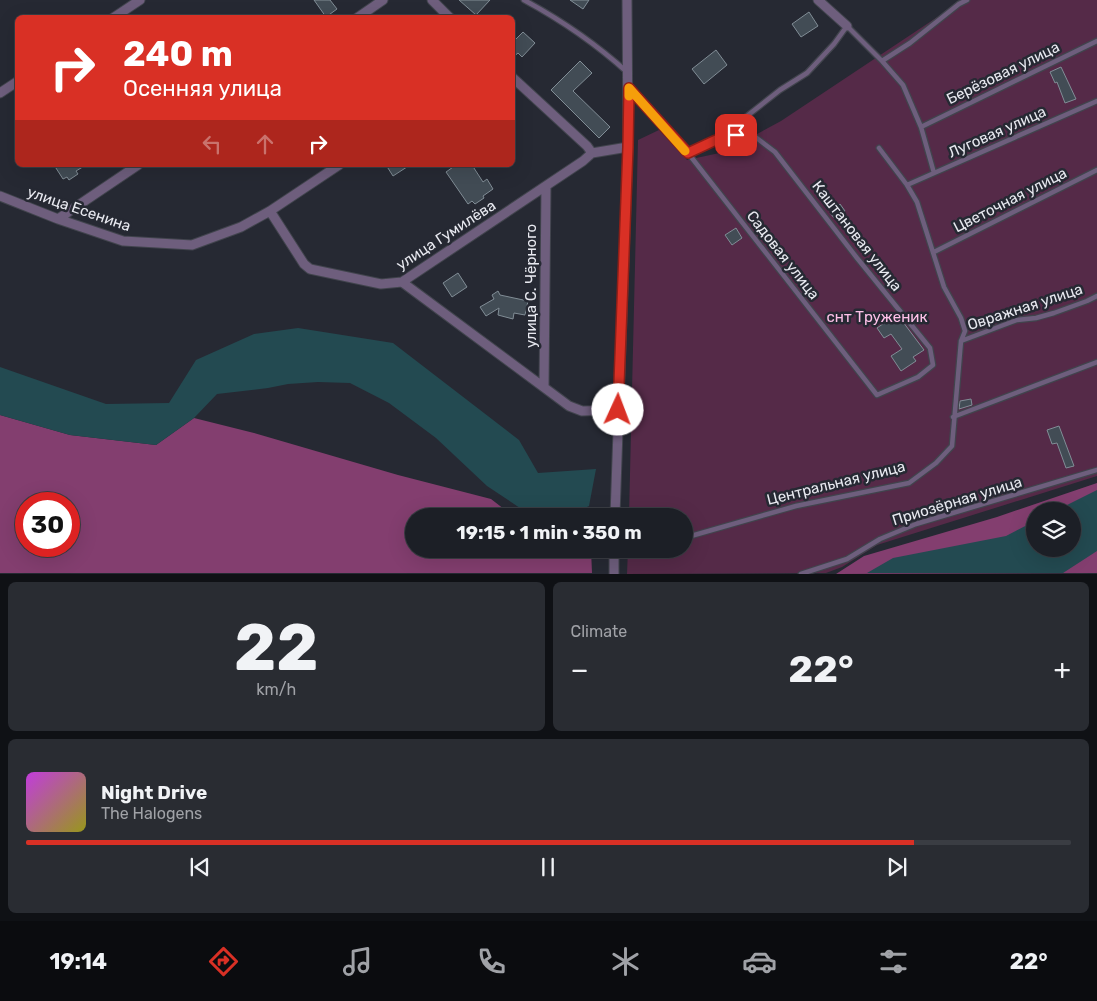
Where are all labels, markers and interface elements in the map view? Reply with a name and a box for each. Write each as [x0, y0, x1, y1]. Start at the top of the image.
text: 240 m [123, 33, 233, 75]
icon: right [40, 35, 105, 100]
street label: Берёзовая улица [944, 38, 1062, 108]
text: Осенняя улица [123, 75, 282, 102]
street label: Луговая улица [945, 102, 1049, 162]
pin [715, 114, 757, 156]
icon: arrive [722, 121, 750, 149]
icon: left [198, 130, 226, 158]
icon: ahead [251, 130, 279, 158]
icon: right [304, 130, 332, 158]
street label: Цветочная улица [950, 164, 1070, 236]
street label: Каштановая улица [808, 177, 906, 295]
street label: улица Есенина [25, 183, 133, 235]
street label: улица Гумилёва [393, 196, 499, 274]
street label: Садовая улица [743, 207, 823, 303]
street label: улица С. Чёрного [522, 224, 540, 348]
street label: Овражная улица [965, 280, 1085, 334]
park label: снт Труженик [826, 308, 928, 326]
position arrow [591, 383, 643, 435]
street label: Центральная улица [765, 457, 907, 509]
street label: Приозёрная улица [890, 473, 1024, 529]
speed limit sign: 30 [15, 492, 80, 557]
map controls [1026, 502, 1081, 557]
button: layers [1026, 502, 1081, 557]
text: 19:15 · 1 min · 350 m [456, 521, 642, 544]
text: 22 [234, 609, 319, 686]
text: Climate [571, 622, 627, 641]
text: 22° [789, 646, 854, 692]
text: − [571, 653, 589, 686]
text: + [1054, 653, 1071, 686]
text: km/h [256, 680, 296, 699]
text: Night Drive [101, 781, 207, 804]
text: The Halogens [101, 804, 202, 823]
icon: previous [186, 853, 214, 881]
icon: pause [534, 853, 562, 881]
icon: next [883, 853, 911, 881]
icon: directions [206, 944, 241, 979]
icon: music [340, 944, 375, 979]
icon: phone [474, 944, 509, 979]
icon: climate [608, 944, 643, 979]
icon: car [742, 944, 777, 979]
icon: filters [876, 944, 911, 979]
text: 19:14 [49, 948, 107, 975]
text: 22° [1010, 948, 1047, 975]

